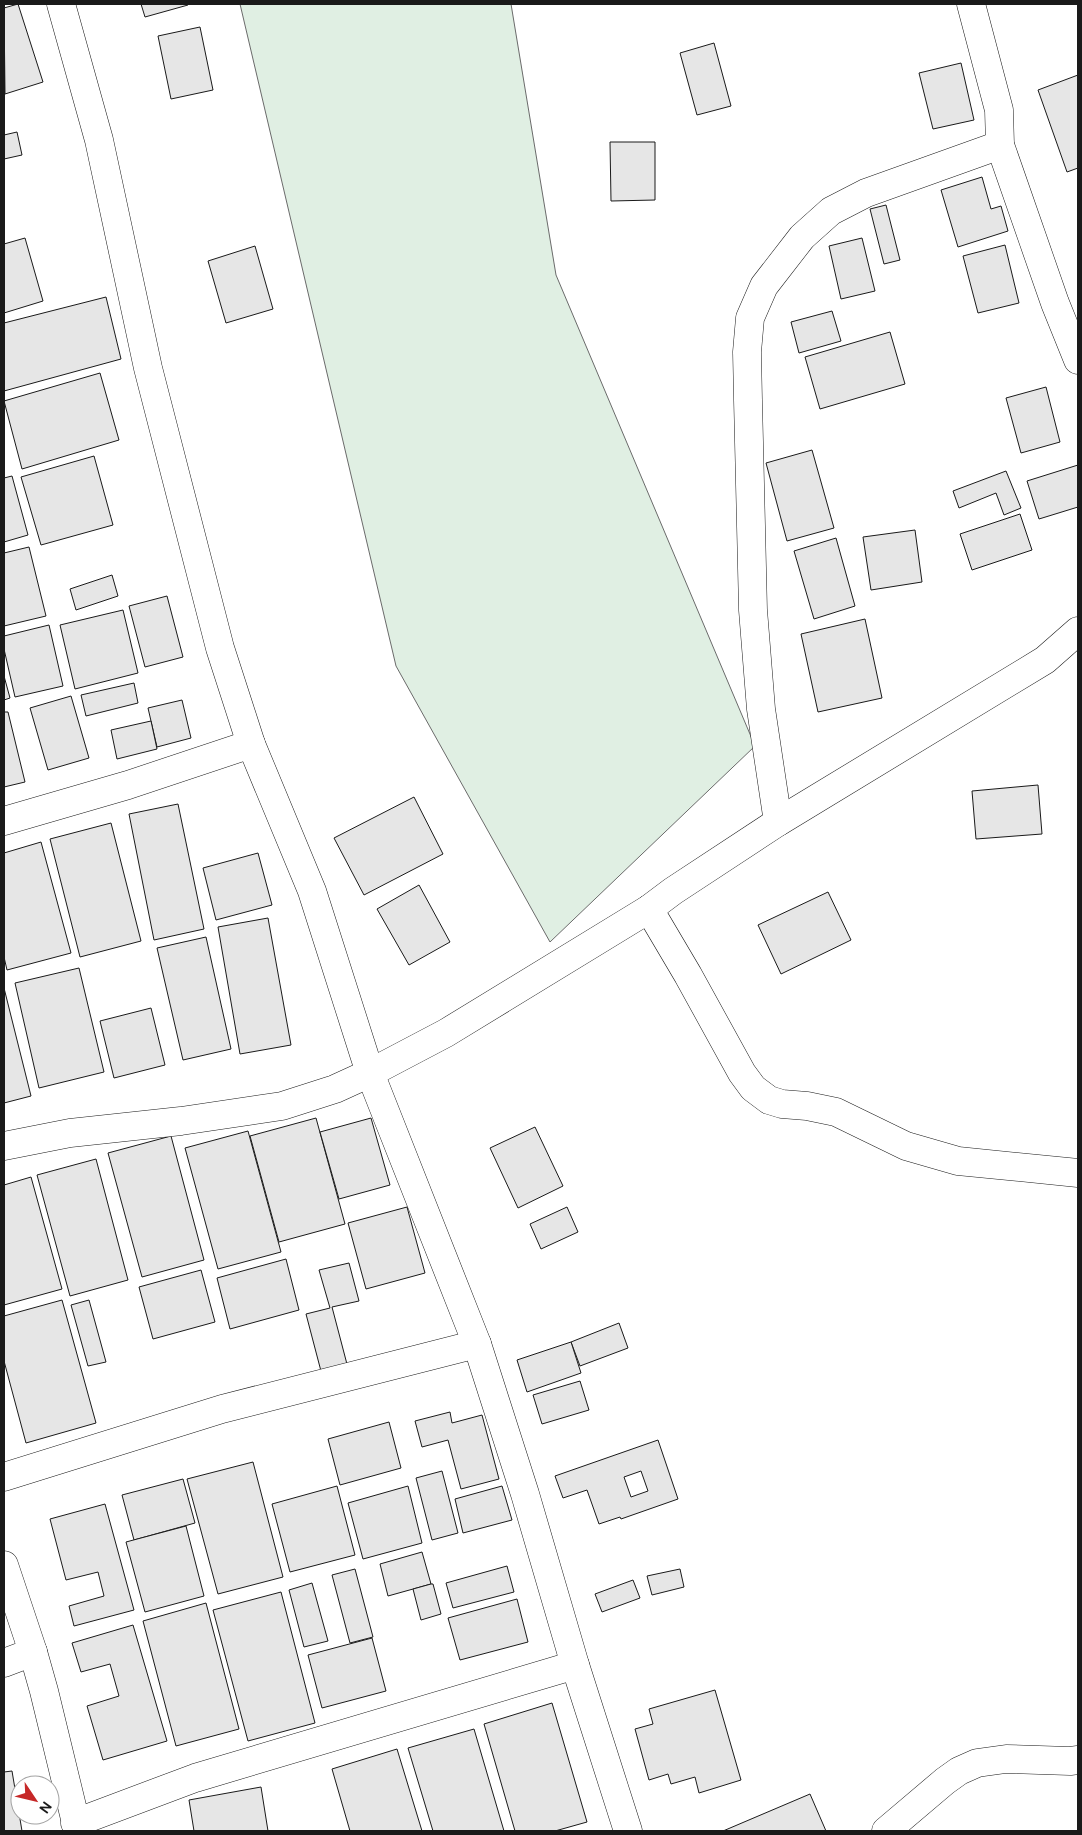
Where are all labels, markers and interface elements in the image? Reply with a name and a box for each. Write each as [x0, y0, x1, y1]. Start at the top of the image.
north arrow [10, 1775, 60, 1825]
text: N [35, 1798, 56, 1817]

